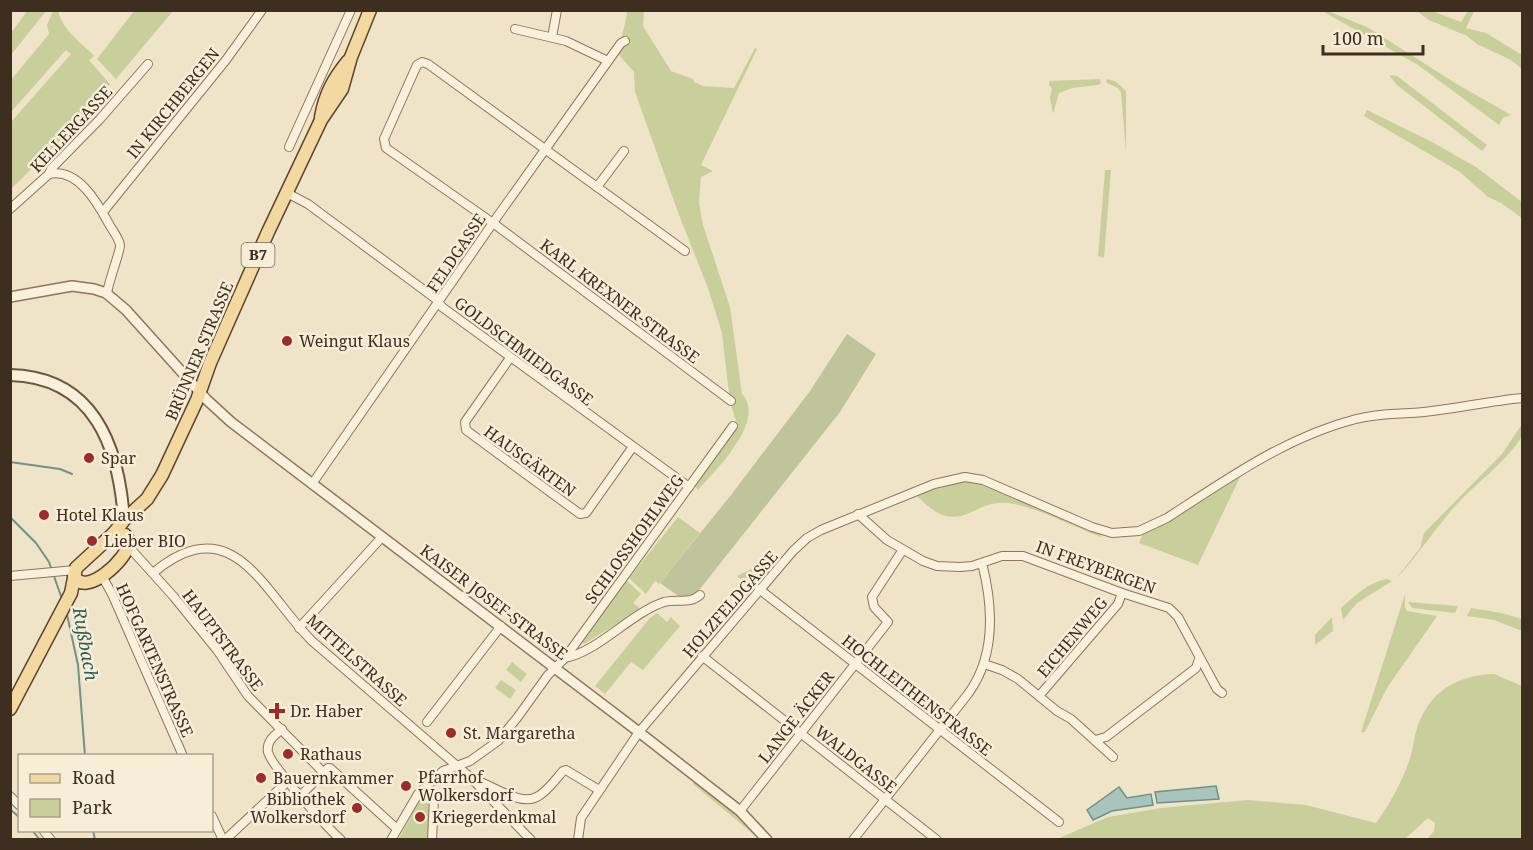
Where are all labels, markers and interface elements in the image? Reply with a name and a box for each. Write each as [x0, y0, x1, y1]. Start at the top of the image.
scale bar [1323, 18, 1424, 56]
text: 100 m [1332, 26, 1384, 50]
street label: IN KIRCHBERGEN [122, 43, 224, 163]
street label: KELLERGASSE [25, 81, 117, 177]
street label: FELDGASSE [421, 209, 491, 297]
street label: KARL KREXNER-STRASSE [536, 234, 704, 368]
road number: B7 [242, 243, 274, 267]
street label: BRÜNNER STRASSE [160, 278, 238, 424]
street label: GOLDSCHMIEDGASSE [450, 291, 598, 411]
place label: Weingut Klaus [299, 330, 410, 352]
marker: Weingut Klaus [280, 334, 294, 348]
street label: HAUSGÄRTEN [480, 420, 580, 502]
place label: Spar [101, 447, 137, 469]
marker: Spar [82, 451, 96, 465]
street label: SCHLOSSHOHLWEG [580, 469, 689, 608]
place label: Hotel Klaus [56, 504, 144, 526]
marker: Hotel Klaus [37, 508, 51, 522]
place label: Lieber BIO [104, 530, 186, 552]
marker: Lieber BIO [85, 534, 99, 548]
street label: IN FREYBERGEN [1033, 535, 1159, 599]
street label: KAISER JOSEF-STRASSE [416, 539, 572, 665]
street label: HOLZFELDGASSE [677, 546, 783, 662]
street label: HOFGARTENSTRASSE [111, 580, 199, 740]
street label: HAUPTSTRASSE [178, 585, 268, 695]
street label: EICHENWEG [1032, 592, 1113, 682]
water label: Rußbach [68, 604, 104, 683]
street label: MITTELSTRASSE [302, 609, 412, 711]
street label: HOCHLEITHENSTRASSE [837, 629, 997, 761]
street label: LANGE ÄCKER [753, 666, 839, 768]
place label: Dr. Haber [290, 700, 363, 722]
marker: Dr. Haber [268, 702, 286, 720]
street label: WALDGASSE [810, 720, 902, 798]
place label: St. Margaretha [463, 722, 576, 744]
marker: St. Margaretha [444, 726, 458, 740]
place label: Rathaus [300, 743, 362, 765]
marker: Rathaus [281, 747, 295, 761]
legend [18, 754, 213, 832]
text: Road [72, 765, 115, 789]
place label: Pfarrhof Wolkersdorf [418, 766, 515, 806]
place label: Bauernkammer [273, 767, 394, 789]
marker: Bauernkammer [254, 771, 268, 785]
marker: Pfarrhof Wolkersdorf [399, 779, 413, 793]
place label: Bibliothek Wolkersdorf [250, 788, 347, 828]
text: Park [72, 795, 112, 819]
marker: Bibliothek Wolkersdorf [350, 801, 364, 815]
place label: Kriegerdenkmal [432, 806, 556, 828]
marker: Kriegerdenkmal [413, 810, 427, 824]

